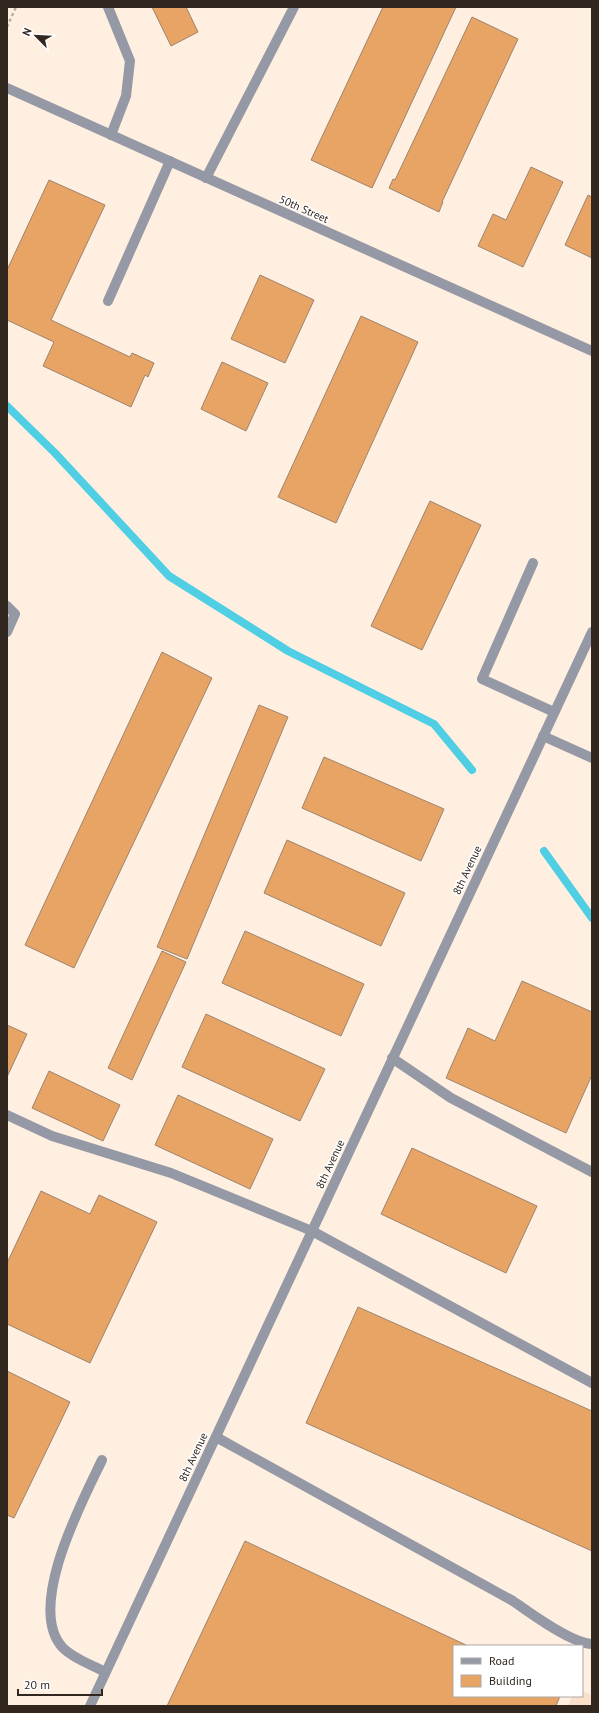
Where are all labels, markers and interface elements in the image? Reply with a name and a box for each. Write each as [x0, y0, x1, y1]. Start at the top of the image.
north arrow [16, 16, 56, 56]
text: N [19, 26, 35, 38]
street label: 50th Street [277, 192, 331, 226]
street label: 8th Avenue [450, 843, 485, 897]
street label: 8th Avenue [313, 1137, 348, 1191]
street label: 8th Avenue [176, 1430, 211, 1484]
legend [453, 1645, 583, 1697]
text: Road [489, 1653, 514, 1668]
scale bar [18, 1671, 102, 1697]
text: Building [489, 1673, 532, 1688]
text: 20 m [24, 1677, 50, 1692]

